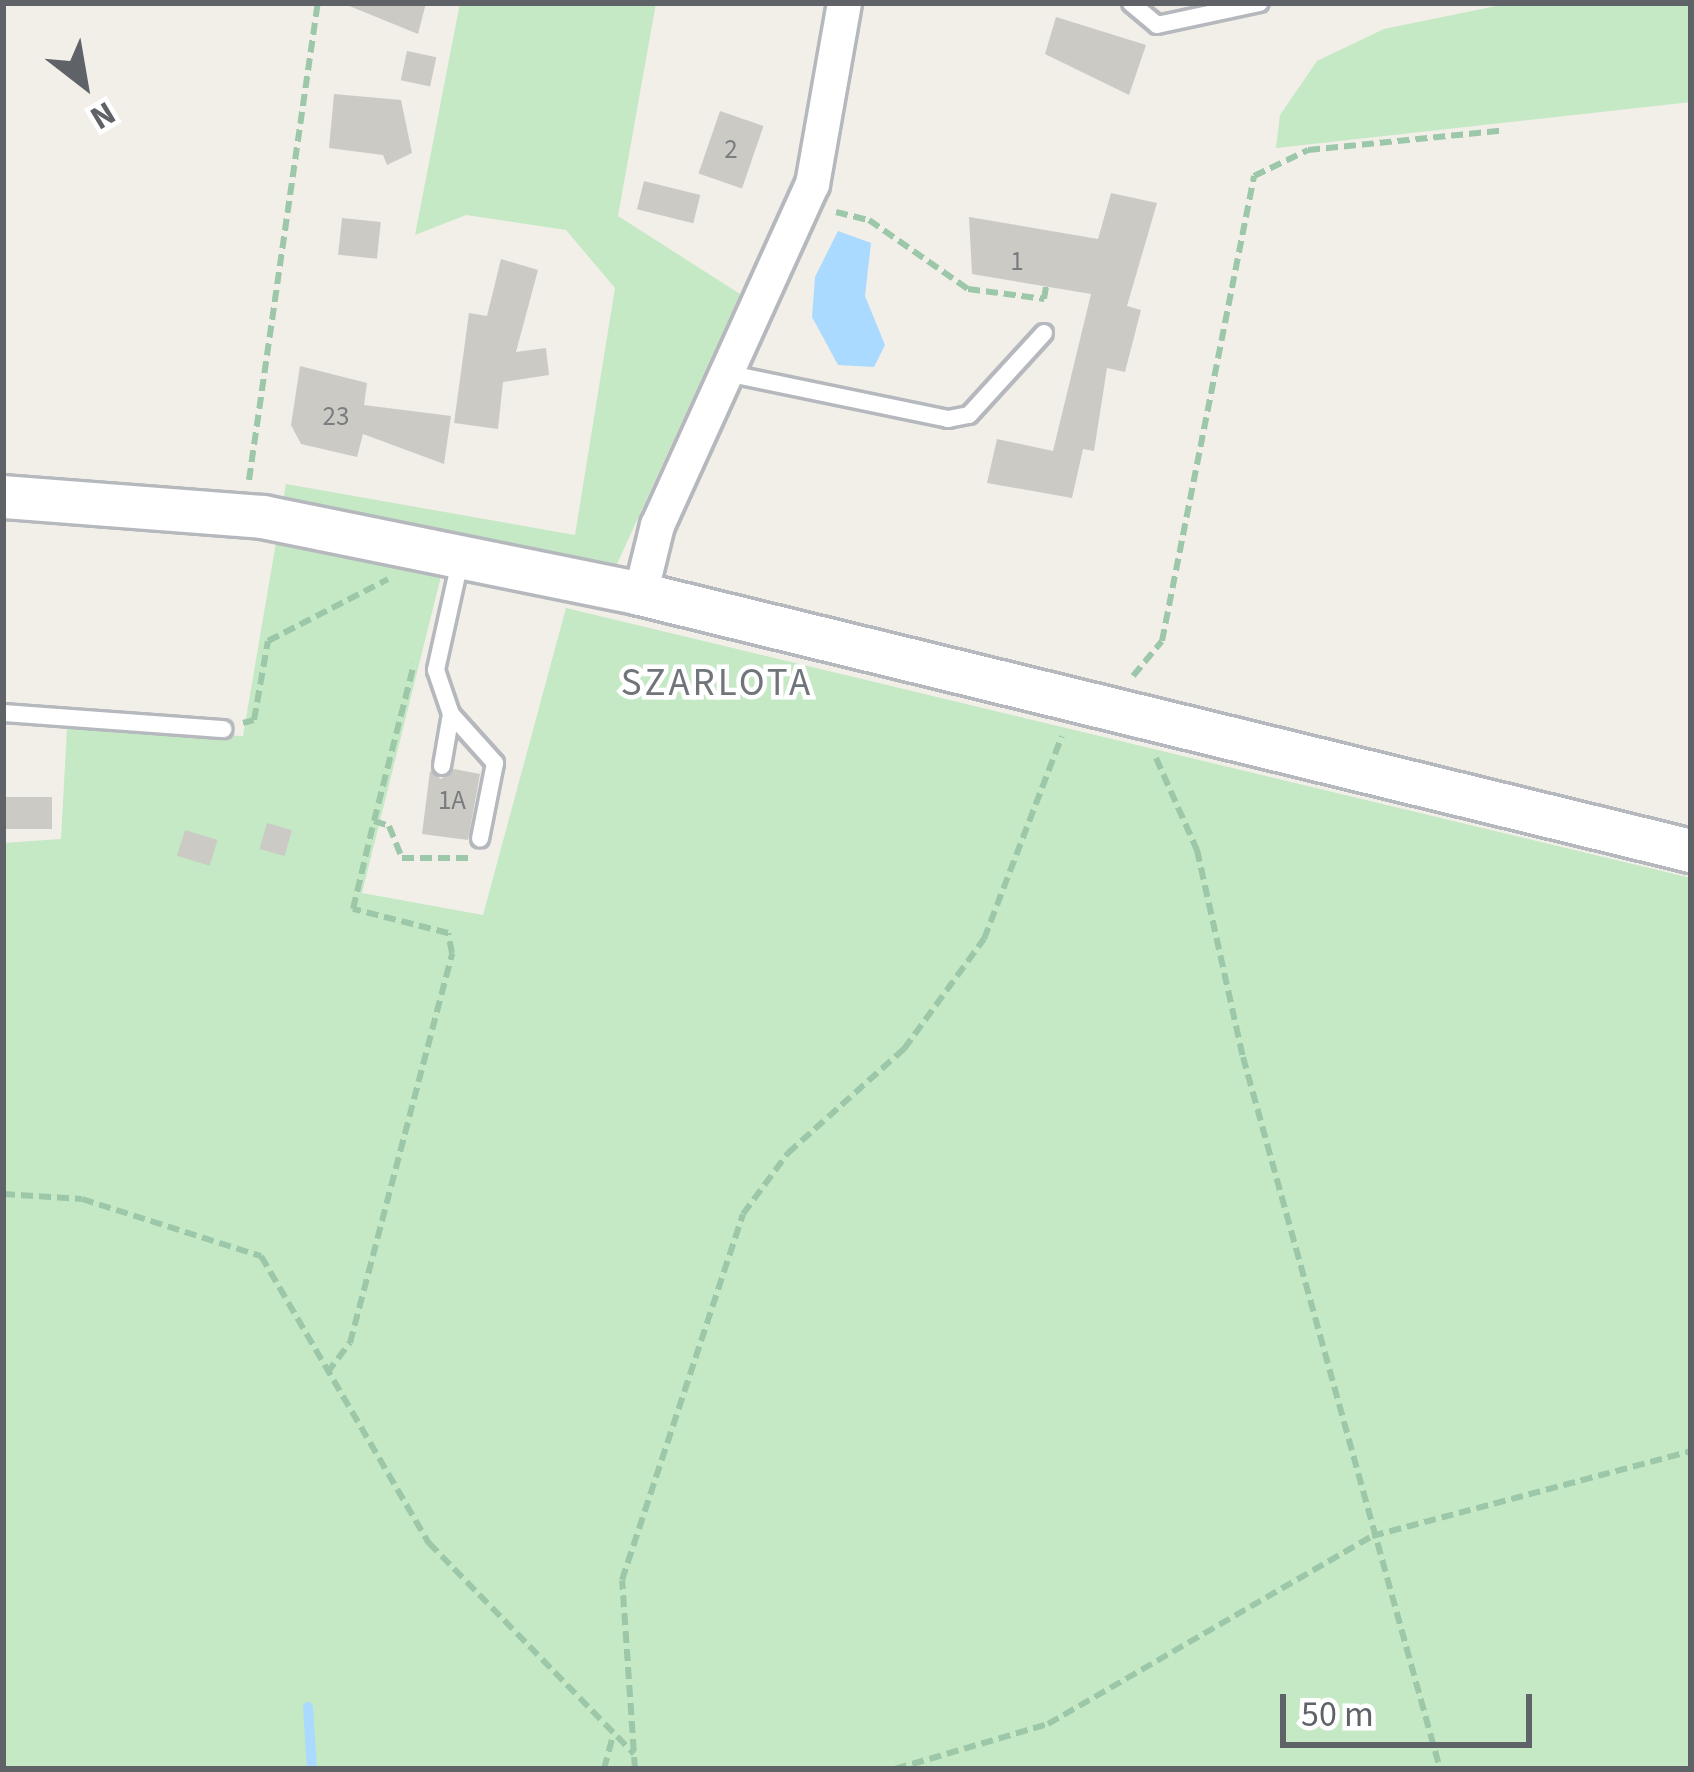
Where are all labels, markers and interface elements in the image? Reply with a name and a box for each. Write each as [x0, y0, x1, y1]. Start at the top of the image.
north arrow [24, 24, 144, 144]
text: N [81, 89, 124, 141]
house number: 2 [724, 134, 738, 166]
house number: 1 [1010, 246, 1024, 278]
house number: 23 [323, 401, 349, 433]
district label: SZARLOTA [621, 660, 813, 706]
house number: 1A [438, 785, 466, 817]
scale bar [1286, 1670, 1538, 1744]
text: 50 m [1301, 1689, 1374, 1740]

